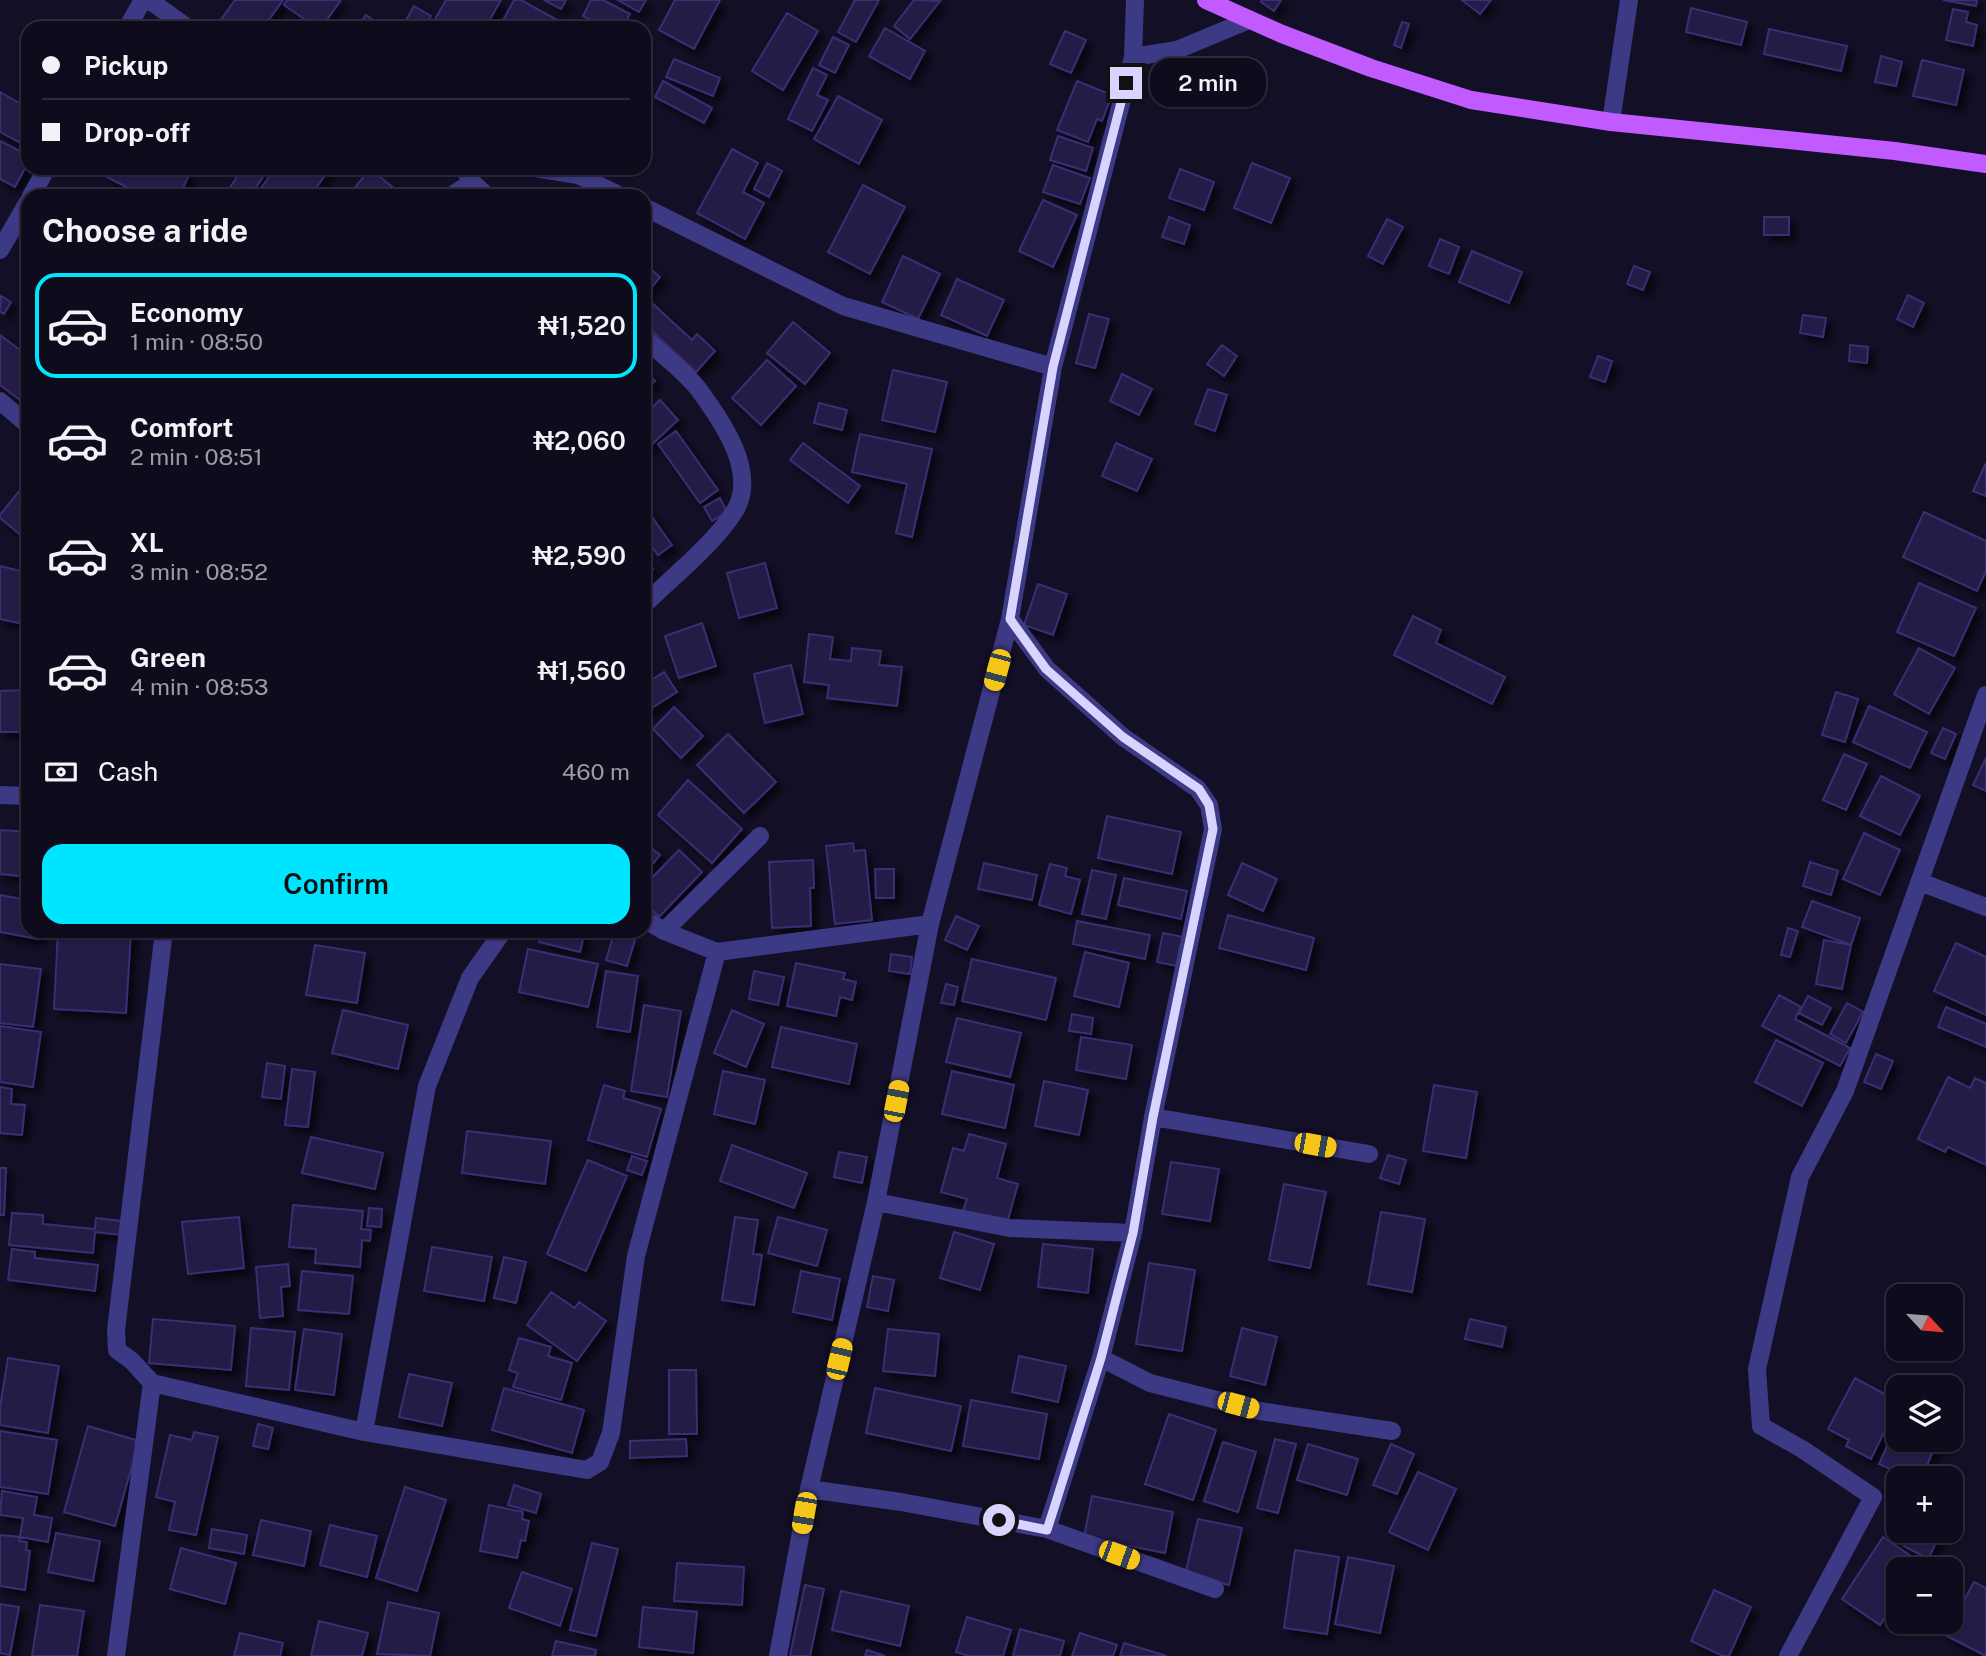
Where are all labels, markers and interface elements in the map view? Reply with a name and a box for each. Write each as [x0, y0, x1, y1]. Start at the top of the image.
text: Pickup [84, 50, 168, 81]
callout: 2 min [1150, 58, 1266, 108]
route end [1110, 67, 1142, 99]
text: 2 min [1178, 69, 1238, 96]
text: Drop-off [84, 117, 190, 148]
text: Choose a ride [42, 212, 248, 249]
icon: car [46, 294, 109, 357]
text: Economy [130, 297, 243, 328]
text: ₦1,520 [538, 310, 626, 341]
text: 1 min · 08:50 [130, 328, 263, 355]
icon: car [46, 409, 109, 472]
text: Comfort [130, 412, 233, 443]
text: ₦2,060 [533, 425, 626, 456]
text: 2 min · 08:51 [130, 443, 263, 470]
icon: car [46, 524, 109, 587]
text: XL [130, 527, 164, 558]
text: ₦2,590 [532, 540, 626, 571]
text: 3 min · 08:52 [130, 558, 268, 585]
icon: car [46, 639, 109, 702]
text: Green [130, 642, 206, 673]
car [982, 647, 1013, 693]
text: ₦1,560 [537, 655, 626, 686]
text: 4 min · 08:53 [130, 673, 269, 700]
icon: cash [42, 753, 80, 791]
text: Cash [98, 756, 158, 787]
text: 460 m [562, 758, 630, 785]
button: Confirm [42, 844, 630, 924]
car [882, 1078, 911, 1124]
car [1293, 1131, 1338, 1159]
north arrow [1886, 1284, 1964, 1362]
map controls [1886, 1284, 1963, 1634]
car [825, 1336, 854, 1382]
button: layers [1886, 1375, 1963, 1452]
car [1215, 1389, 1262, 1421]
button: + [1886, 1466, 1963, 1543]
car [791, 1490, 818, 1536]
route start [983, 1504, 1015, 1536]
car [1096, 1538, 1143, 1572]
button: − [1886, 1557, 1963, 1634]

